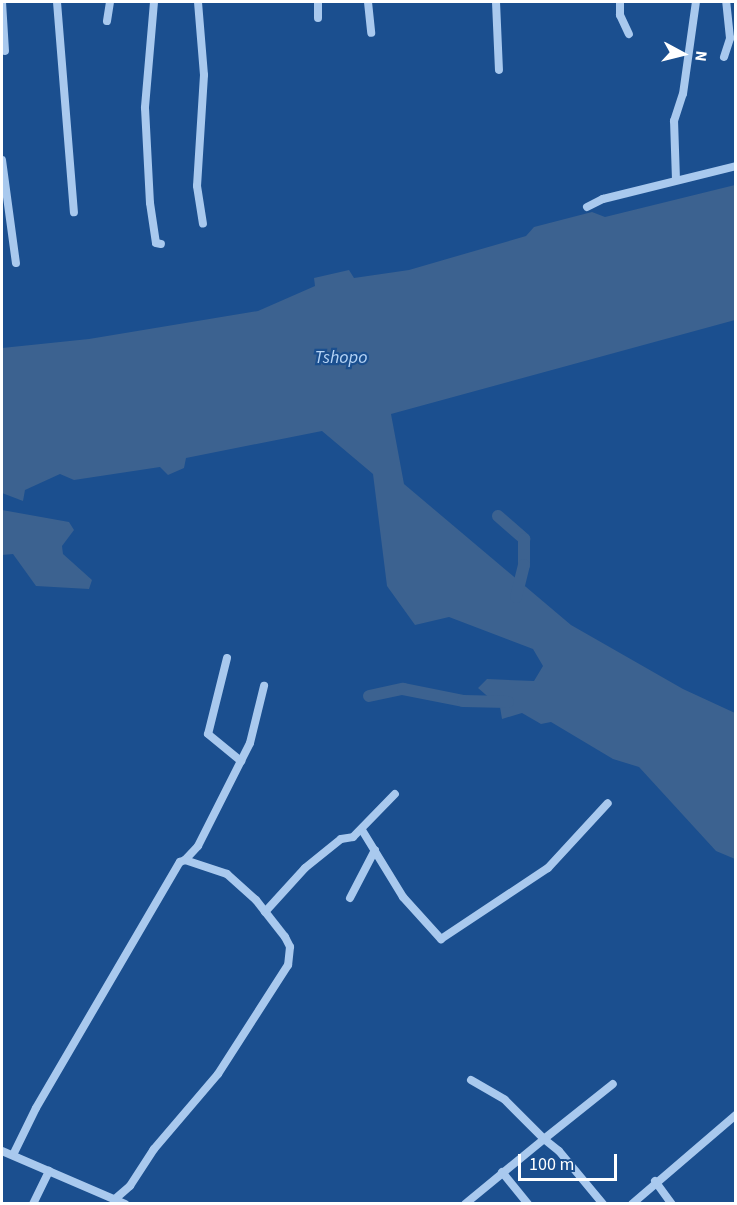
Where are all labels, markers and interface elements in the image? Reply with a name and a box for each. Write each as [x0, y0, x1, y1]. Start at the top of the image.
north arrow [653, 24, 713, 84]
text: N [689, 50, 712, 63]
water label: Tshopo [315, 347, 367, 369]
scale bar [521, 1142, 620, 1180]
text: 100 m [529, 1152, 574, 1177]

